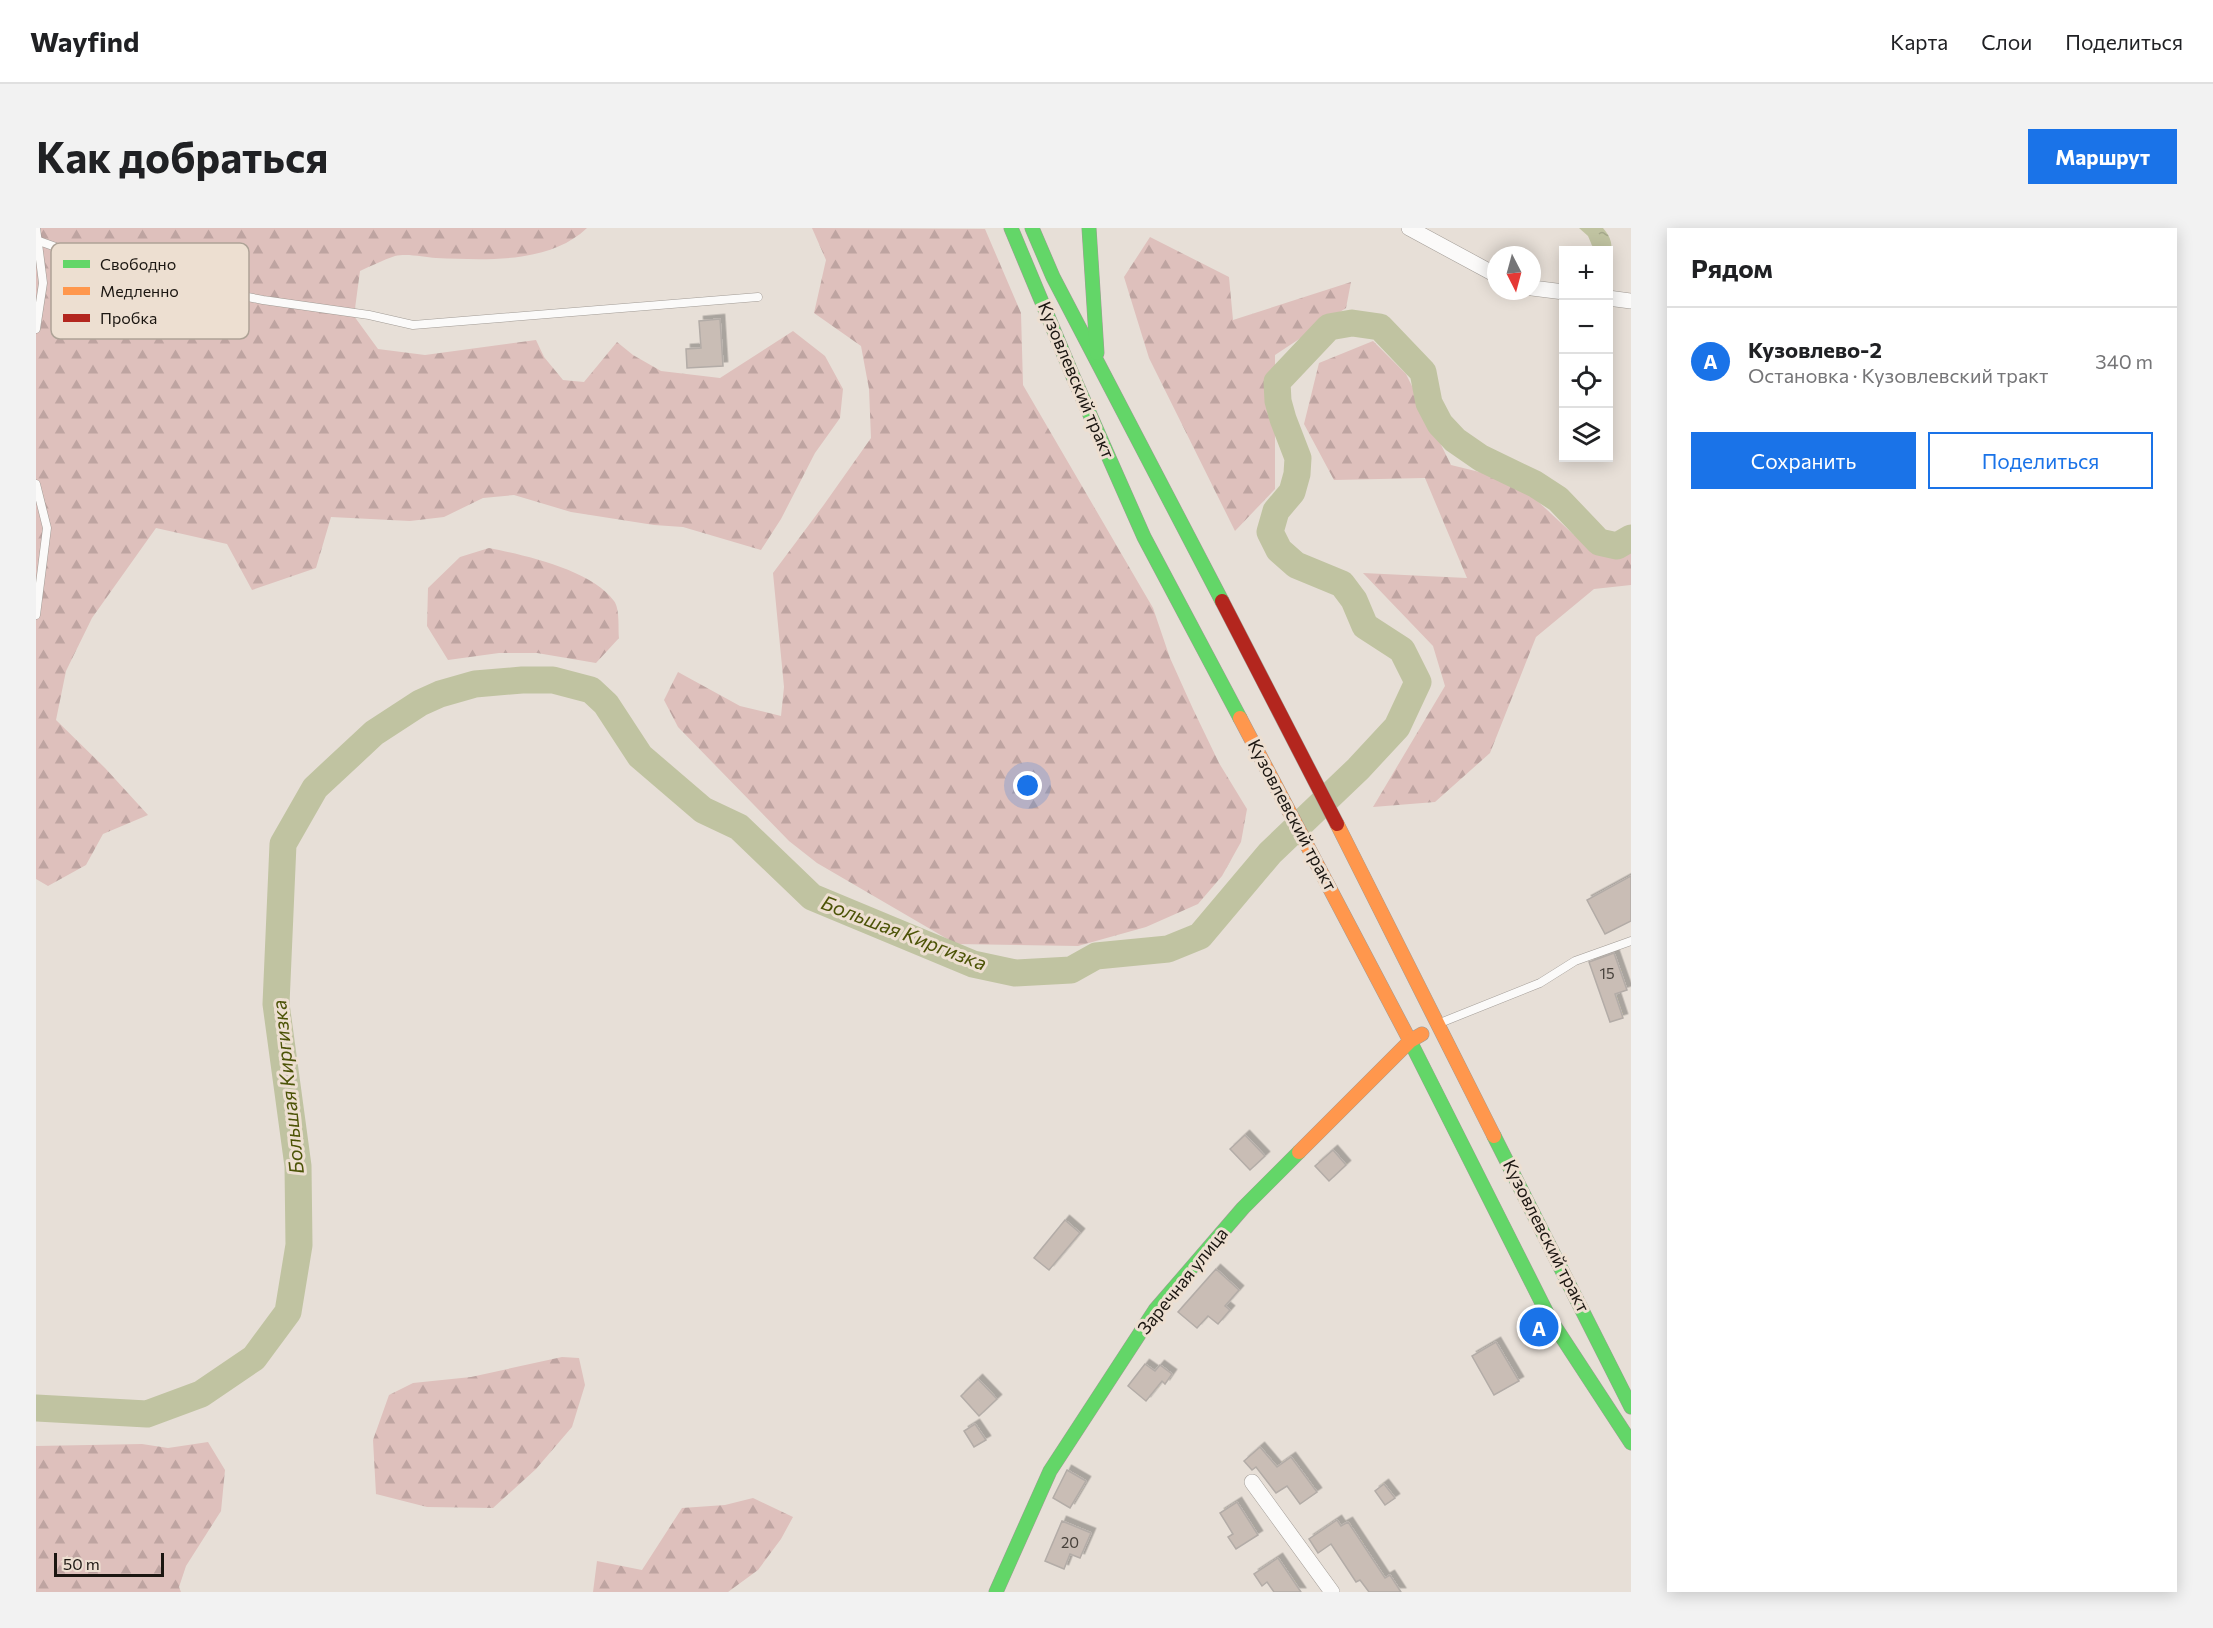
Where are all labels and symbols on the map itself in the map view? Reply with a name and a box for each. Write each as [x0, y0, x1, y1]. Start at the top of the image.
legend [51, 243, 249, 339]
north arrow [1487, 246, 1541, 300]
text: Свободно [100, 254, 176, 273]
text: Медленно [100, 281, 179, 300]
street label: Кузовлевский тракт [1034, 298, 1120, 462]
text: Пробка [100, 308, 157, 327]
street label: Кузовлевский тракт [1244, 735, 1342, 894]
your location [1013, 771, 1042, 800]
water label: Большая Киргизка [818, 890, 990, 975]
house number: 15 [1599, 964, 1615, 982]
water label: Большая Киргизка [266, 999, 308, 1175]
street label: Кузовлевский тракт [1499, 1156, 1595, 1316]
street label: Заречная улица [1132, 1223, 1232, 1338]
pin: A [1520, 1304, 1558, 1350]
house number: 20 [1061, 1533, 1079, 1551]
scale bar [54, 1550, 164, 1578]

